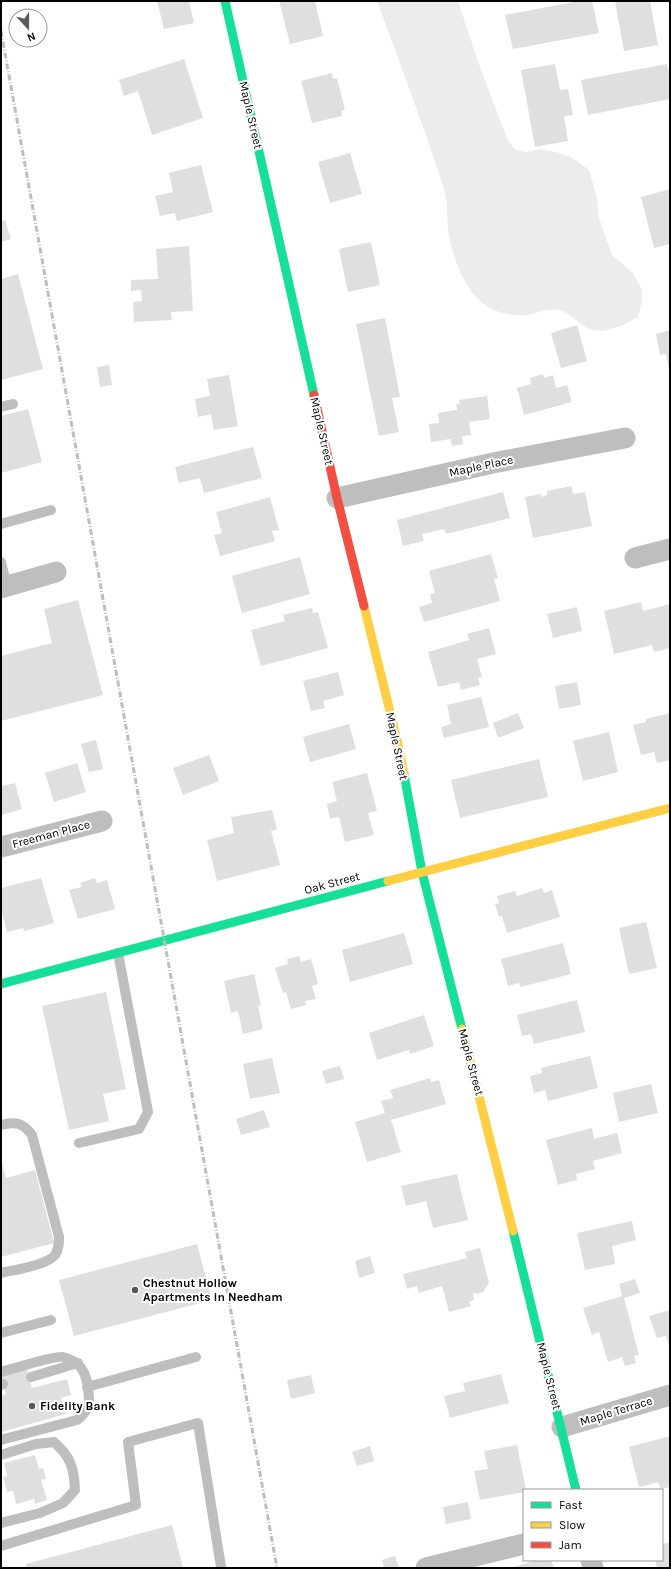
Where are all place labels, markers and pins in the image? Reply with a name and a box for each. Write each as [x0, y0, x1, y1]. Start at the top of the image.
place label: Chestnut Hollow Apartments in Needham [143, 1276, 283, 1304]
marker: Chestnut Hollow Apartments in Needham [130, 1285, 140, 1295]
place label: Fidelity Bank [40, 1399, 115, 1413]
marker: Fidelity Bank [27, 1401, 37, 1411]

